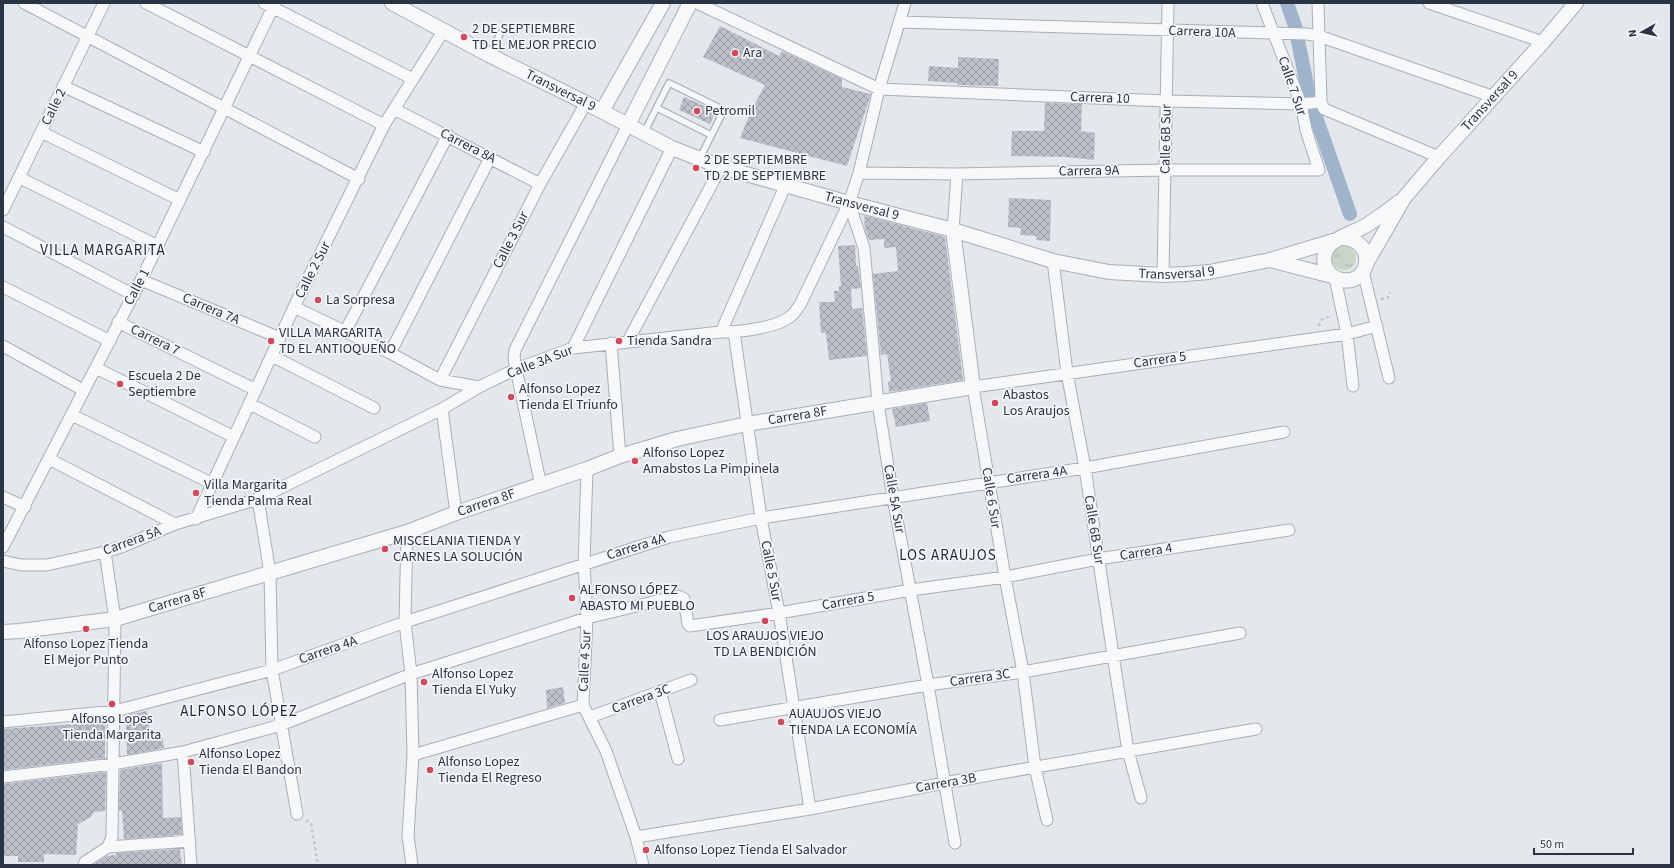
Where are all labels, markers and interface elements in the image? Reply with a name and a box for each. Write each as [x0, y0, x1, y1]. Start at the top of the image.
north arrow [1622, 12, 1662, 52]
place label: 2 DE SEPTIEMBRE TD EL MEJOR PRECIO [472, 19, 596, 55]
street label: Carrera 10A [1168, 21, 1236, 43]
text: N [1625, 29, 1641, 38]
marker: 2 DE SEPTIEMBRE TD EL MEJOR PRECIO [459, 32, 469, 42]
place label: Ara [743, 43, 762, 63]
marker: Ara [730, 48, 740, 58]
street label: Calle 7 Sur [1273, 54, 1312, 119]
street label: Transversal 9 [522, 65, 600, 117]
street label: Transversal 9 [1457, 66, 1523, 136]
street label: Calle 2 [36, 85, 72, 129]
street label: Carrera 10 [1070, 87, 1130, 109]
place label: Petromil [705, 101, 755, 121]
street label: Calle 6B Sur [1155, 104, 1177, 174]
marker: Petromil [692, 106, 702, 116]
street label: Carrera 8A [437, 123, 500, 169]
place label: 2 DE SEPTIEMBRE TD 2 DE SEPTIEMBRE [704, 150, 826, 186]
street label: Carrera 9A [1059, 160, 1120, 182]
marker: 2 DE SEPTIEMBRE TD 2 DE SEPTIEMBRE [691, 163, 701, 173]
street label: Transversal 9 [822, 187, 901, 226]
street label: Calle 3 Sur [488, 208, 534, 272]
street label: Calle 2 Sur [290, 238, 336, 302]
district label: VILLA MARGARITA [40, 240, 166, 261]
street label: Transversal 9 [1138, 261, 1217, 285]
street label: Calle 1 [119, 265, 155, 309]
street label: Carrera 7A [179, 288, 243, 330]
place label: La Sorpresa [326, 290, 395, 310]
marker: La Sorpresa [313, 295, 323, 305]
street label: Carrera 7 [127, 319, 183, 361]
place label: VILLA MARGARITA TD EL ANTIOQUEÑO [279, 323, 396, 359]
place label: Tienda Sandra [627, 331, 712, 351]
marker: VILLA MARGARITA TD EL ANTIOQUEÑO [266, 336, 276, 346]
marker: Tienda Sandra [614, 336, 624, 346]
street label: Calle 3A Sur [504, 340, 576, 384]
street label: Carrera 5 [1132, 346, 1188, 374]
place label: Escuela 2 De Septiembre [128, 366, 201, 402]
marker: Escuela 2 De Septiembre [115, 379, 125, 389]
place label: Alfonso Lopez Tienda El Triunfo [519, 379, 618, 415]
place label: Abastos Los Araujos [1003, 385, 1070, 421]
marker: Alfonso Lopez Tienda El Triunfo [506, 392, 516, 402]
marker: Abastos Los Araujos [990, 398, 1000, 408]
street label: Carrera 8F [766, 401, 829, 430]
place label: Alfonso Lopez Amabstos La Pimpinela [643, 443, 779, 479]
marker: Alfonso Lopez Amabstos La Pimpinela [630, 456, 640, 466]
street label: Carrera 4A [1006, 461, 1069, 489]
street label: Calle 5A Sur [878, 463, 910, 535]
street label: Calle 6 Sur [976, 466, 1006, 530]
place label: Villa Margarita Tienda Palma Real [204, 475, 312, 511]
street label: Carrera 8F [455, 484, 518, 522]
marker: Villa Margarita Tienda Palma Real [191, 488, 201, 498]
street label: Calle 6B Sur [1079, 494, 1109, 566]
street label: Carrera 5A [100, 521, 164, 561]
street label: Carrera 4A [604, 528, 668, 565]
place label: MISCELANIA TIENDA Y CARNES LA SOLUCIÓN [393, 531, 523, 567]
street label: Carrera 4 [1118, 538, 1174, 566]
street label: Calle 5 Sur [755, 539, 787, 603]
marker: MISCELANIA TIENDA Y CARNES LA SOLUCIÓN [380, 544, 390, 554]
district label: LOS ARAUJOS [899, 545, 997, 566]
place label: ALFONSO LÓPEZ ABASTO MI PUEBLO [580, 580, 695, 616]
street label: Carrera 8F [146, 582, 209, 619]
street label: Carrera 5 [820, 587, 876, 615]
marker: ALFONSO LÓPEZ ABASTO MI PUEBLO [567, 593, 577, 603]
marker: LOS ARAUJOS VIEJO TD LA BENDICIÓN [760, 616, 770, 626]
marker: Alfonso Lopez Tienda El Mejor Punto [81, 624, 91, 634]
place label: LOS ARAUJOS VIEJO TD LA BENDICIÓN [706, 626, 824, 662]
street label: Calle 4 Sur [573, 630, 597, 692]
street label: Carrera 4A [296, 631, 360, 669]
place label: Alfonso Lopez Tienda El Mejor Punto [24, 634, 148, 670]
place label: Alfonso Lopez Tienda El Yuky [432, 664, 517, 700]
street label: Carrera 3C [948, 664, 1012, 692]
marker: Alfonso Lopez Tienda El Yuky [419, 677, 429, 687]
street label: Carrera 3C [609, 679, 673, 719]
marker: Alfonso Lopes Tienda Margarita [107, 699, 117, 709]
district label: ALFONSO LÓPEZ [180, 701, 298, 722]
place label: AUAUJOS VIEJO TIENDA LA ECONOMÍA [789, 704, 917, 740]
place label: Alfonso Lopes Tienda Margarita [63, 709, 161, 745]
marker: AUAUJOS VIEJO TIENDA LA ECONOMÍA [776, 717, 786, 727]
place label: Alfonso Lopez Tienda El Bandon [199, 744, 302, 780]
place label: Alfonso Lopez Tienda El Regreso [438, 752, 542, 788]
marker: Alfonso Lopez Tienda El Bandon [186, 757, 196, 767]
marker: Alfonso Lopez Tienda El Regreso [425, 765, 435, 775]
street label: Carrera 3B [914, 768, 978, 798]
scale bar [1534, 830, 1633, 856]
text: 50 m [1540, 836, 1564, 853]
place label: Alfonso Lopez Tienda El Salvador [654, 840, 847, 860]
marker: Alfonso Lopez Tienda El Salvador [641, 845, 651, 855]

